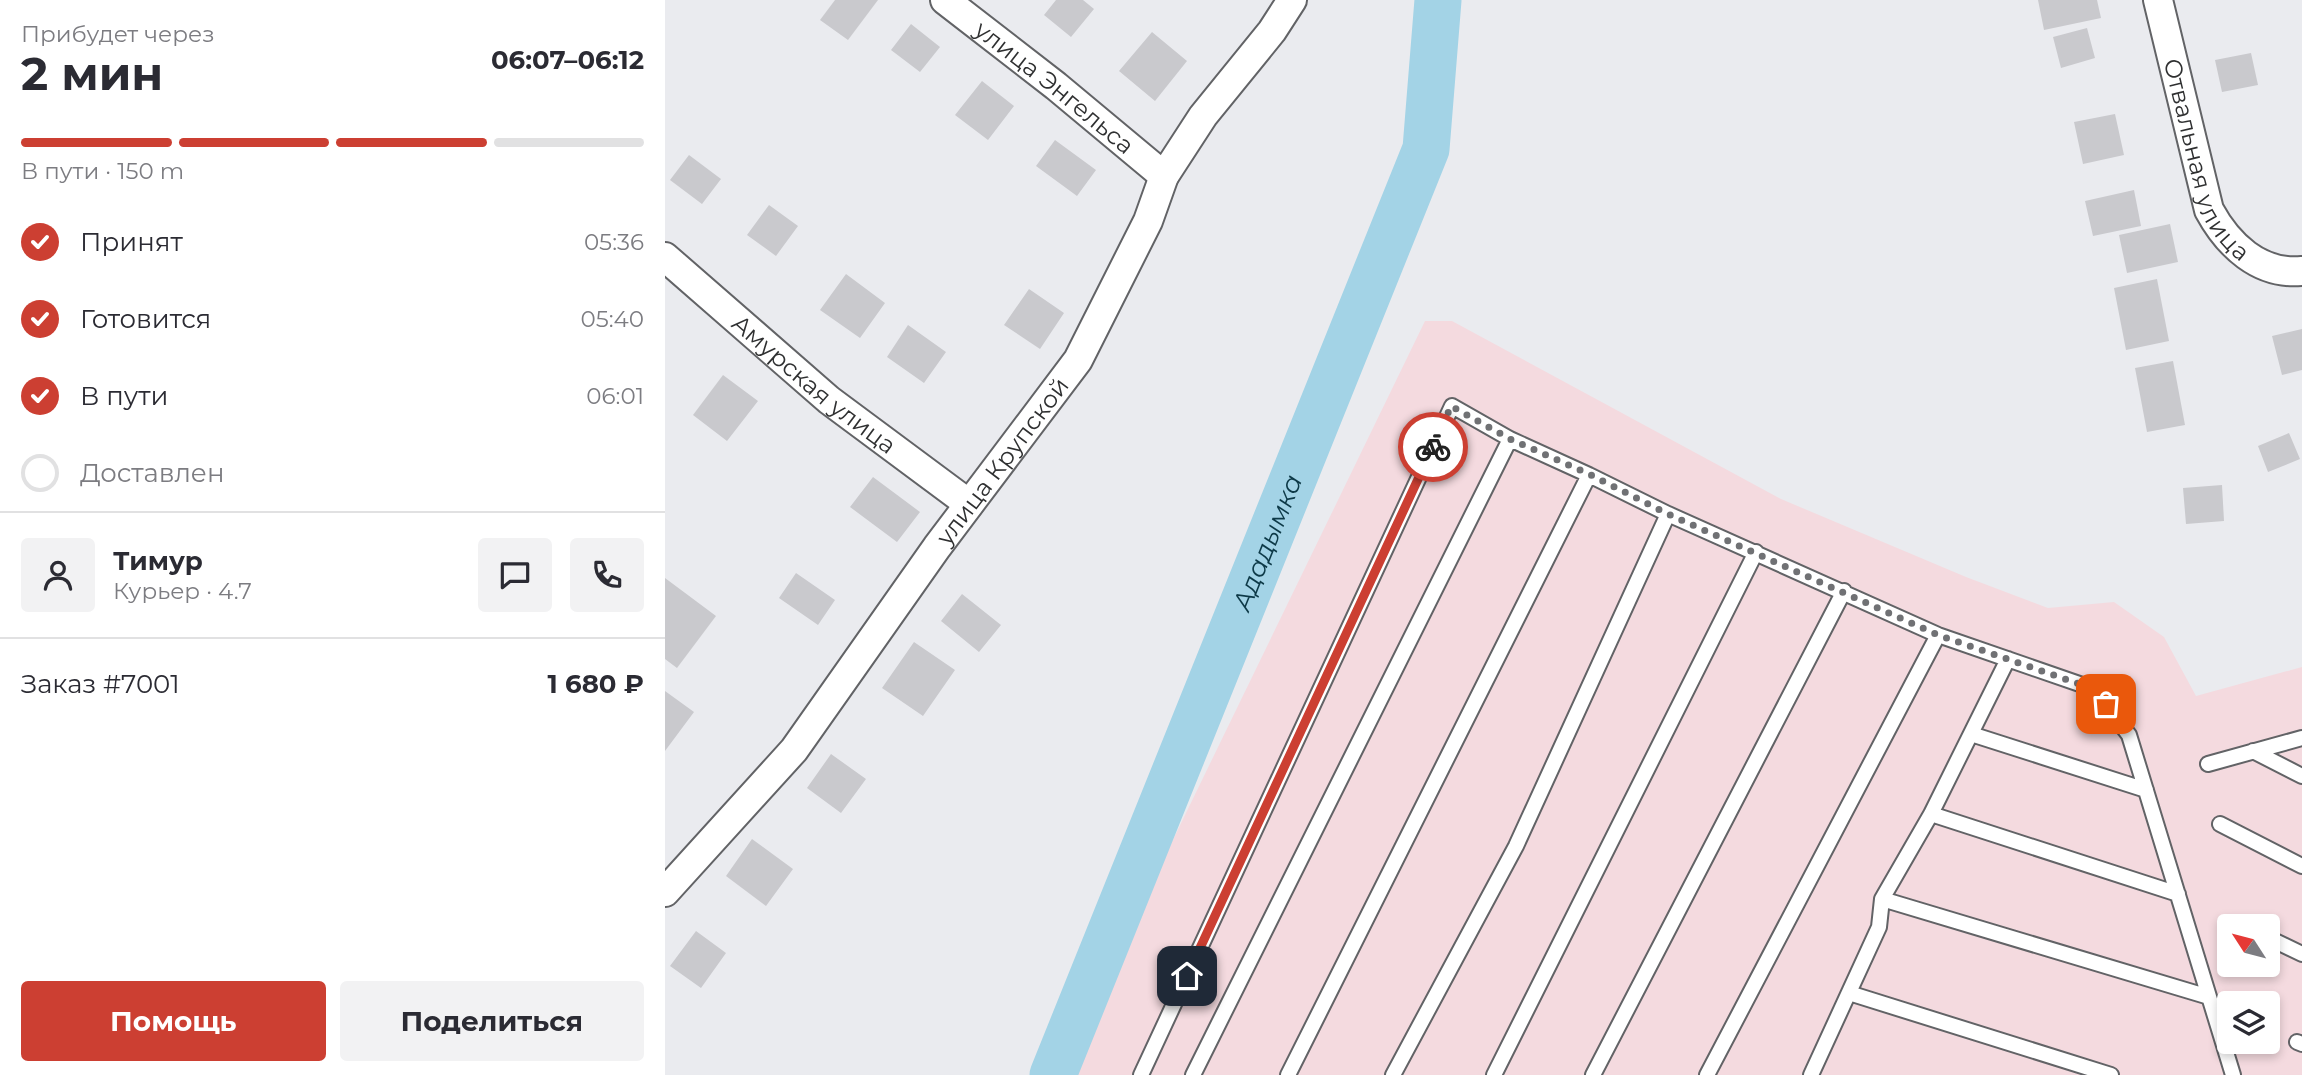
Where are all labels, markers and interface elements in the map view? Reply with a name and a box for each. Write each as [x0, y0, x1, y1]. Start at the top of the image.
street label: улица Энгельса [969, 14, 1140, 160]
text: Прибудет через [21, 20, 215, 48]
text: 06:07–06:12 [491, 44, 644, 76]
text: 2 мин [21, 45, 163, 102]
street label: Отвальная улица [2158, 56, 2256, 266]
text: В пути · 150 m [21, 157, 184, 185]
icon: check [21, 223, 59, 261]
text: Принят [80, 226, 183, 258]
text: 05:36 [584, 228, 644, 256]
icon: check [21, 300, 59, 338]
text: Готовится [80, 303, 211, 335]
text: 05:40 [580, 305, 644, 333]
street label: Амурская улица [726, 308, 902, 460]
street label: улица Крупской [929, 371, 1074, 551]
icon: check [21, 377, 59, 415]
text: В пути [80, 380, 169, 412]
text: 06:01 [586, 382, 644, 410]
courier [1398, 412, 1468, 482]
icon: bike [1414, 428, 1452, 466]
text: Доставлен [80, 457, 225, 489]
water label: Ададымка [1225, 470, 1309, 616]
button: person [21, 538, 95, 612]
button: chat [478, 538, 552, 612]
button: phone [570, 538, 644, 612]
text: Тимур [113, 545, 203, 577]
text: Курьер · 4.7 [113, 577, 252, 605]
text: Заказ #7001 [21, 668, 180, 700]
text: 1 680 ₽ [548, 668, 644, 700]
pin [2076, 674, 2136, 734]
icon: bag [2087, 685, 2125, 723]
north arrow [2217, 914, 2280, 976]
map controls [2217, 914, 2280, 1054]
pin [1157, 946, 1217, 1006]
icon: home [1168, 957, 1206, 995]
button: Помощь [21, 981, 326, 1061]
button: Поделиться [340, 981, 644, 1061]
button: layers [2217, 991, 2280, 1054]

